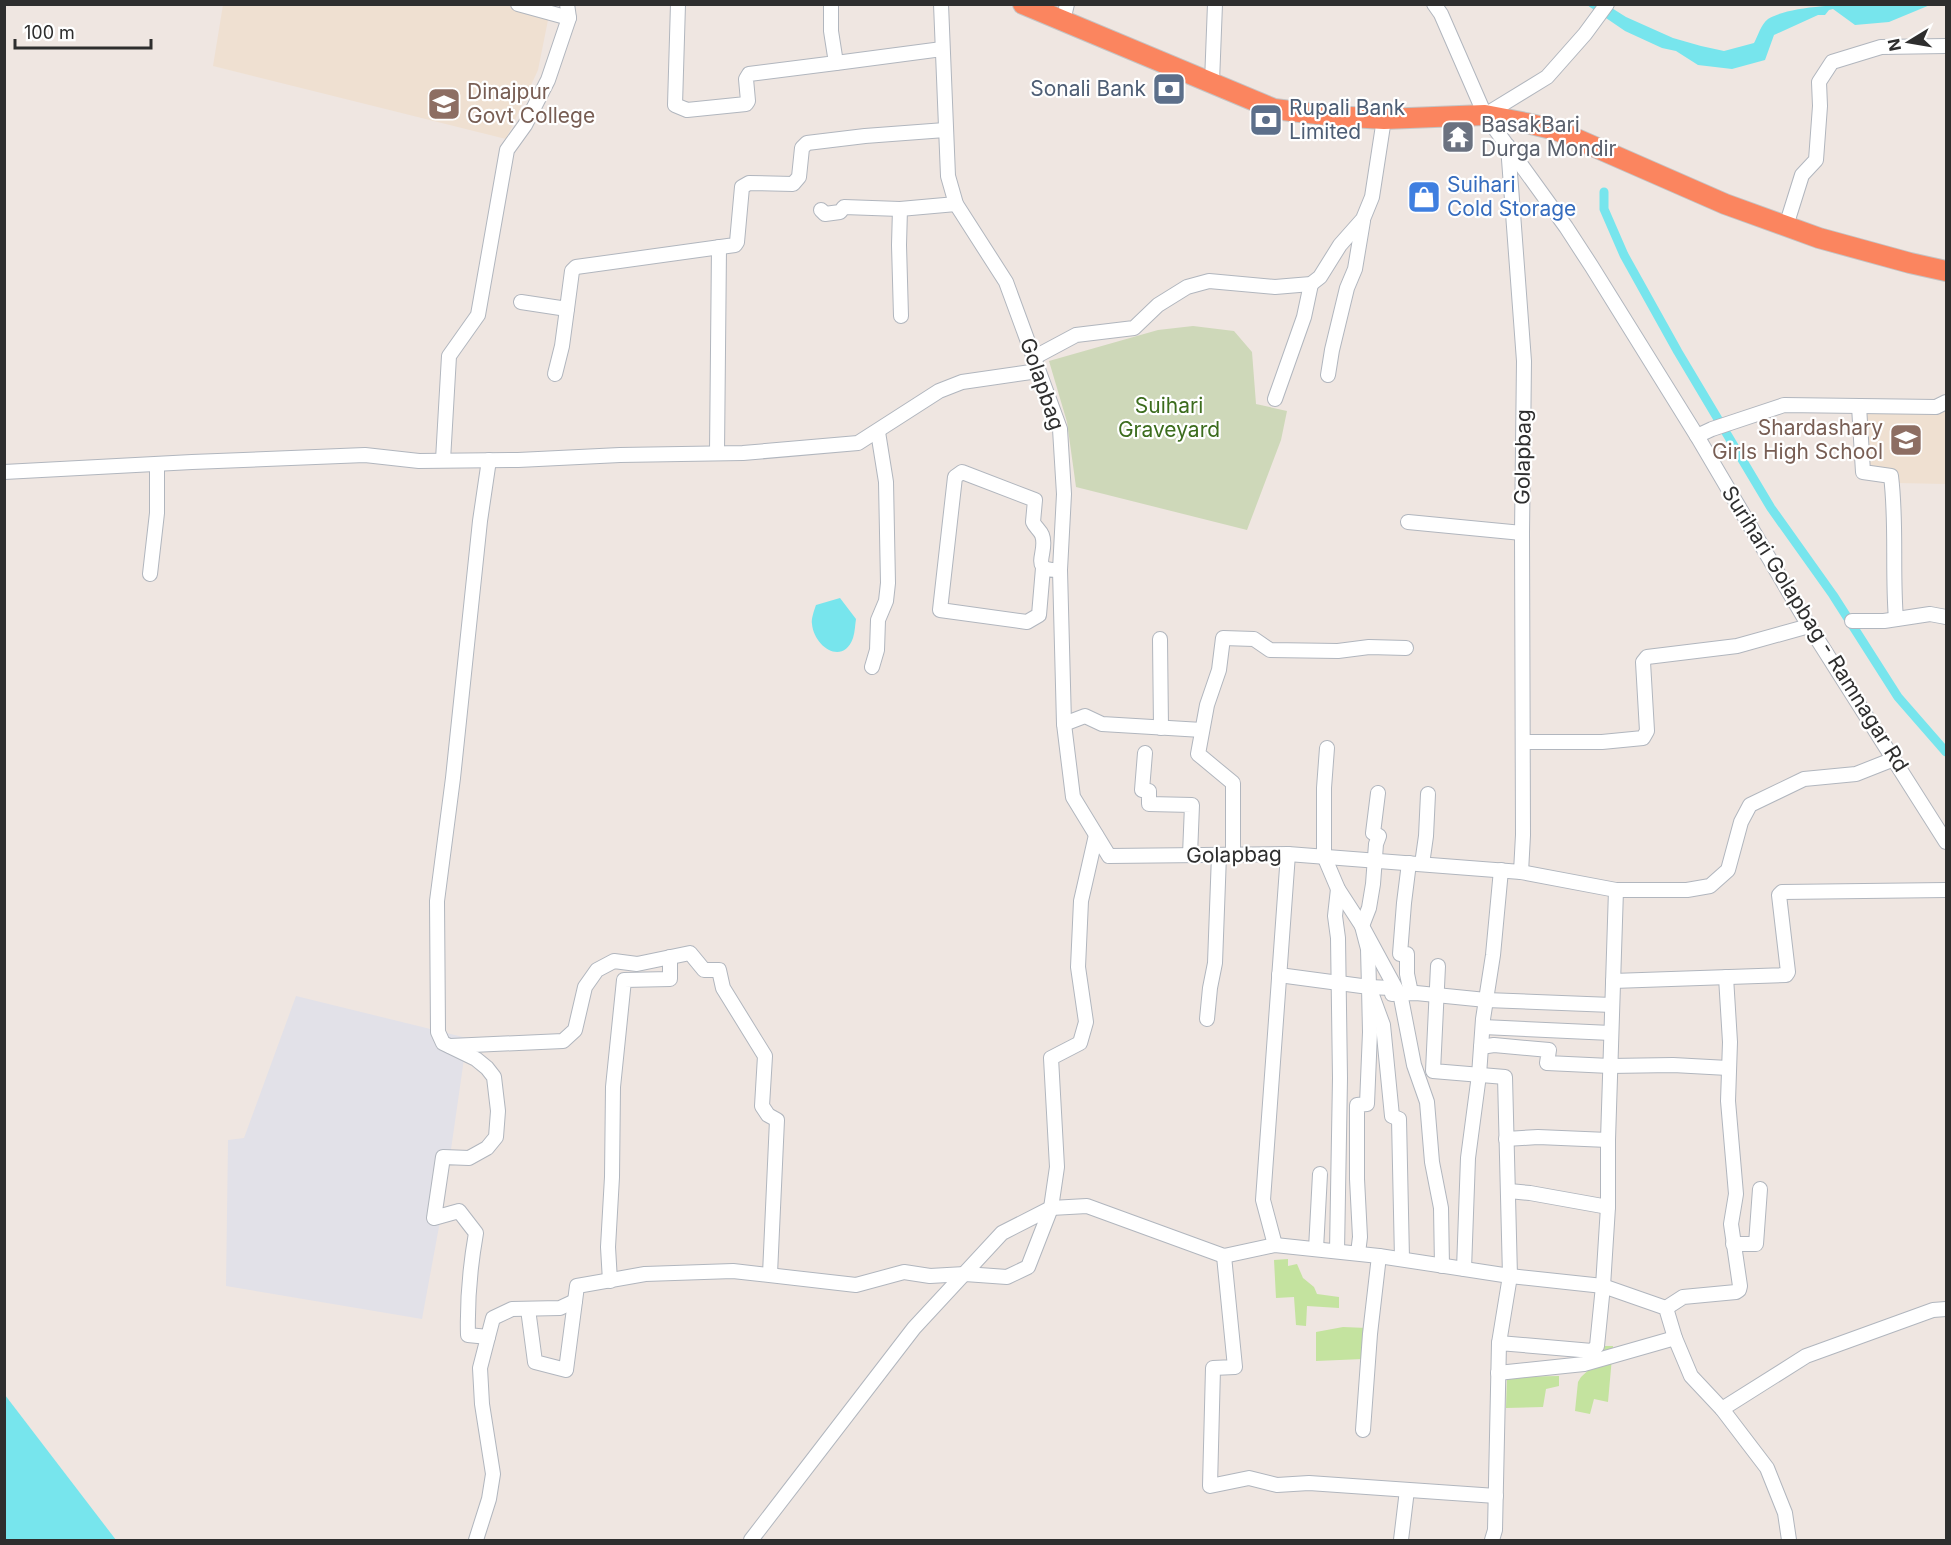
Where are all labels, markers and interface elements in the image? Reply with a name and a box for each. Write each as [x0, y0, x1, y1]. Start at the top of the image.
scale bar [15, 12, 152, 50]
north arrow [1879, 12, 1939, 72]
text: 100 m [24, 22, 75, 43]
text: N [1883, 37, 1905, 53]
bank icon: Sonali Bank [1151, 71, 1187, 107]
place label: Sonali Bank [1030, 76, 1146, 101]
place label: Dinajpur Govt College [467, 79, 595, 128]
school or university icon: Dinajpur Govt College [426, 86, 462, 122]
place label: Rupali Bank Limited [1289, 95, 1406, 144]
bank icon: Rupali Bank Limited [1248, 102, 1284, 138]
place label: BasakBari Durga Mondir [1481, 112, 1617, 161]
temple icon: BasakBari Durga Mondir [1440, 119, 1476, 155]
place label: Suihari Cold Storage [1447, 172, 1576, 221]
shop icon: Suihari Cold Storage [1406, 179, 1442, 215]
street label: Golapbag [1015, 335, 1070, 433]
park label: Suihari Graveyard [1118, 393, 1220, 442]
street label: Golapbag [1509, 409, 1536, 505]
place label: Shardashary Girls High School [1712, 415, 1883, 464]
school or university icon: Shardashary Girls High School [1888, 422, 1924, 458]
street label: Surihari Golapbag - Ramnagar Rd [1717, 481, 1914, 776]
street label: Golapbag [1186, 841, 1282, 868]

